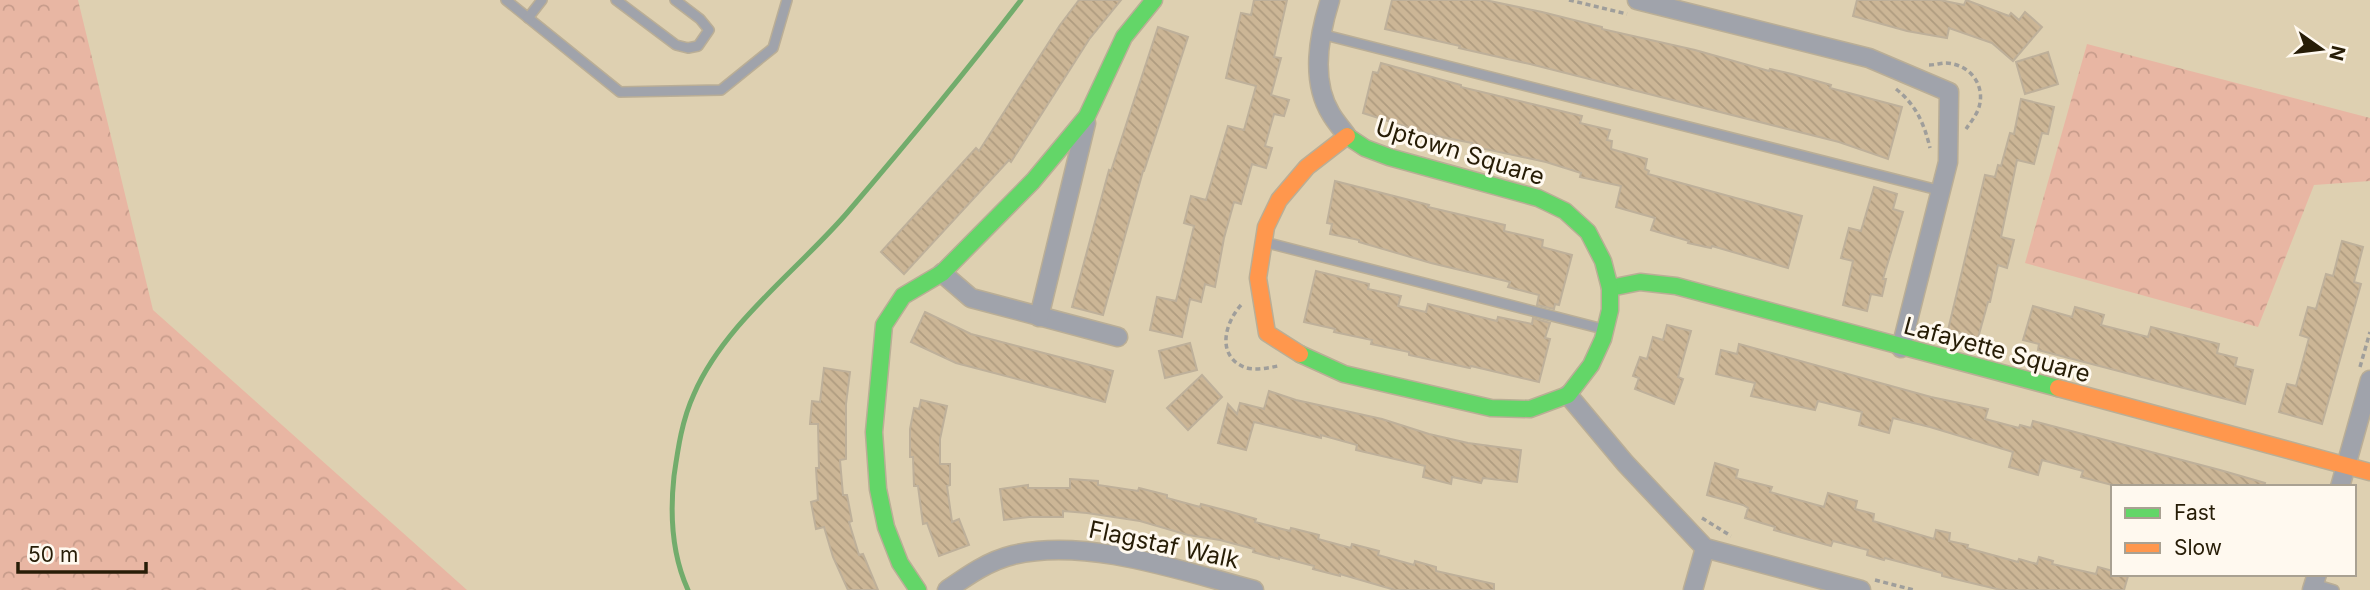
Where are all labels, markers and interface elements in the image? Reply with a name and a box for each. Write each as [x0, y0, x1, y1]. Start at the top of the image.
north arrow [2286, 14, 2356, 84]
text: N [2324, 43, 2350, 63]
street label: Uptown Square [1372, 112, 1548, 191]
street label: Lafayette Square [1901, 311, 2093, 388]
legend [2111, 485, 2356, 576]
text: Fast [2174, 500, 2216, 525]
street label: Flagstaf Walk [1086, 514, 1242, 575]
scale bar [18, 530, 145, 574]
text: Slow [2174, 535, 2222, 560]
text: 50 m [28, 542, 78, 567]

